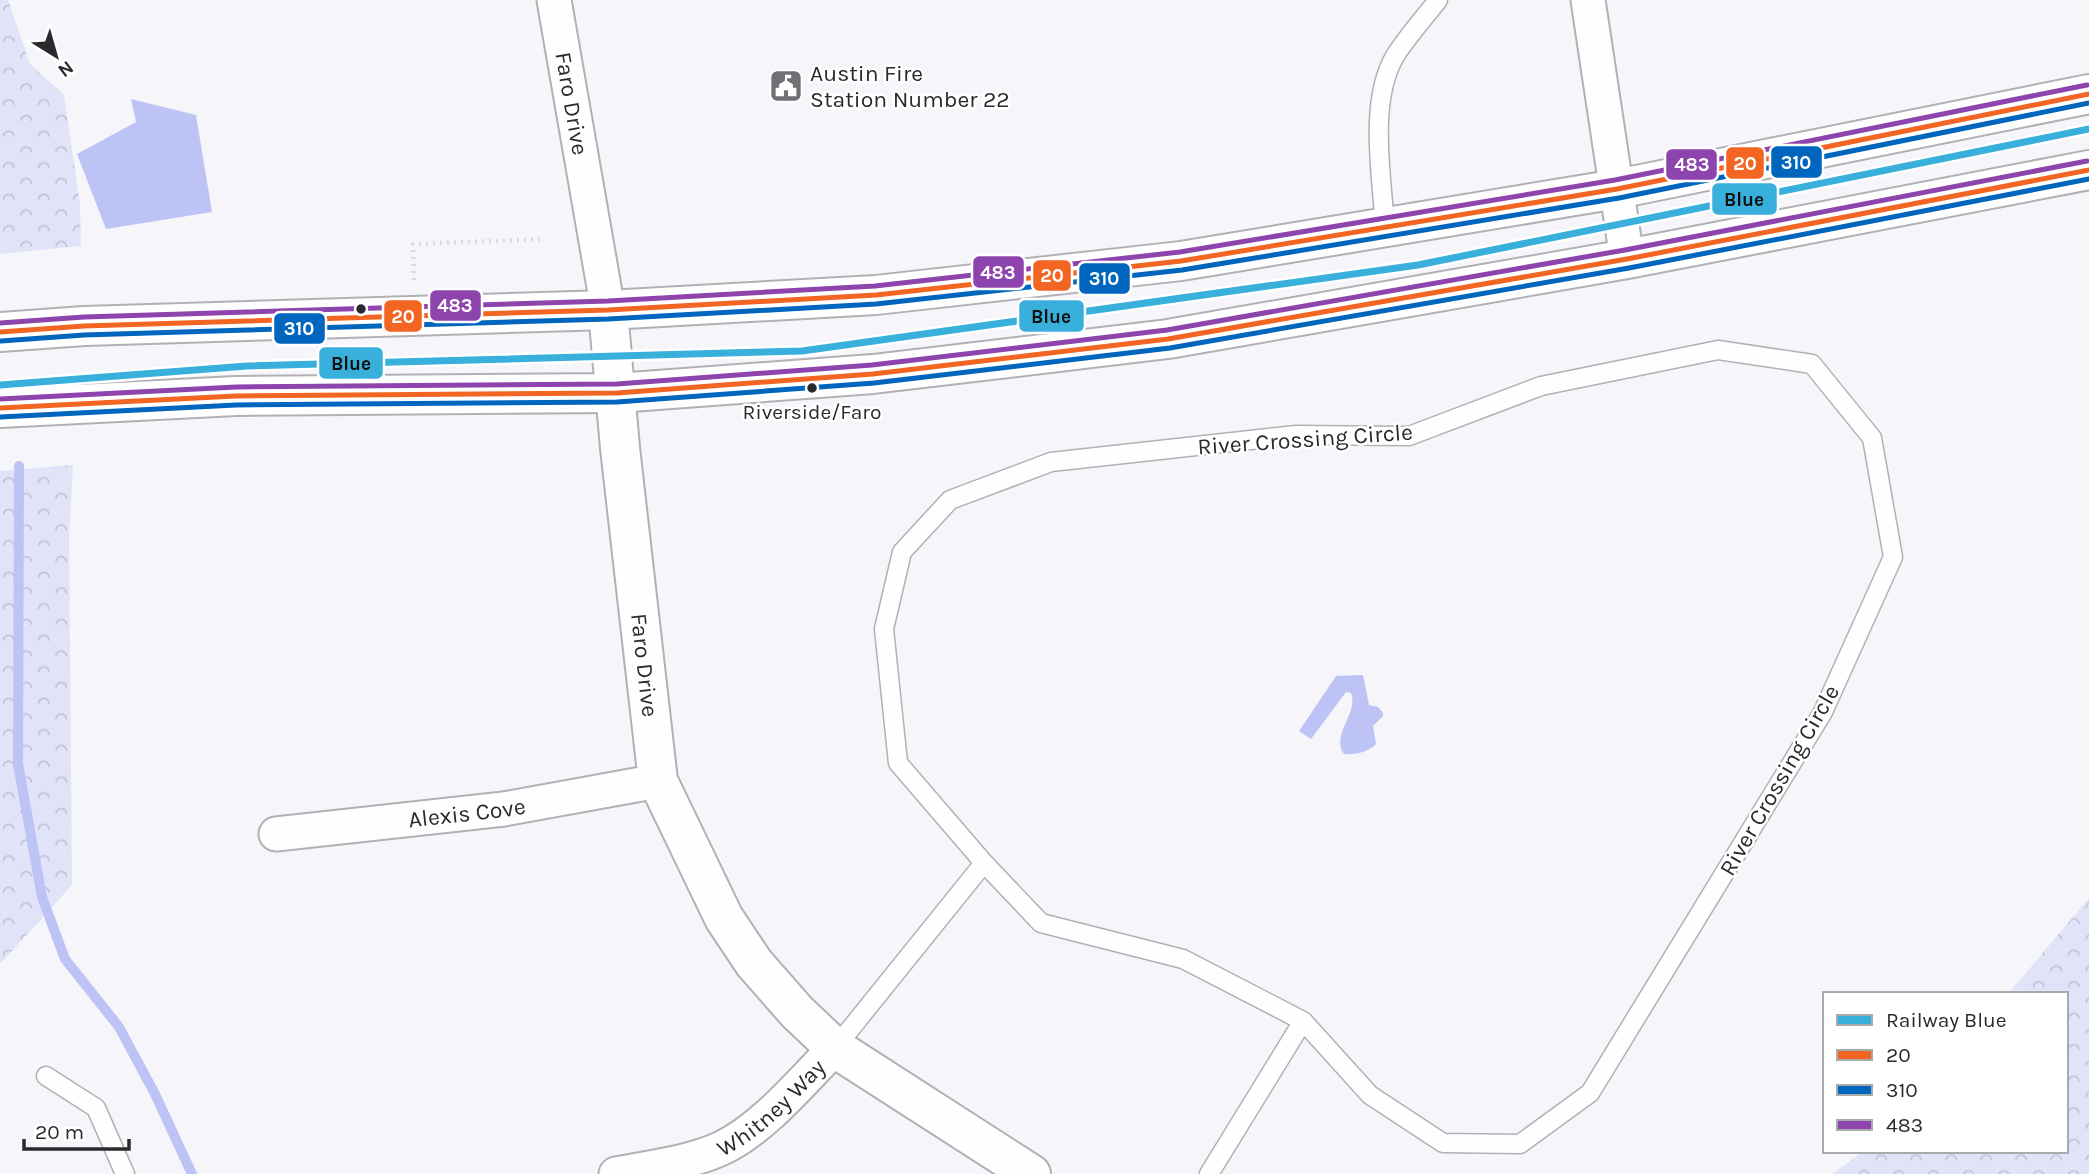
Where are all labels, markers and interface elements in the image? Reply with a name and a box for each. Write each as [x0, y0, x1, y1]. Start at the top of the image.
north arrow [21, 21, 91, 91]
street label: Faro Drive [549, 50, 594, 157]
text: N [54, 56, 78, 82]
place label: Austin Fire Station Number 22 [810, 60, 1010, 113]
public building icon: Austin Fire Station Number 22 [767, 67, 805, 105]
line badge: 310 [1770, 145, 1823, 179]
line badge: 20 [1725, 146, 1765, 180]
line badge: 483 [1665, 148, 1718, 181]
text: 310 [1781, 152, 1811, 174]
text: 20 [1733, 153, 1757, 175]
text: 483 [1674, 154, 1710, 176]
line badge: Blue [1711, 182, 1778, 216]
text: Blue [1724, 189, 1764, 211]
line badge: 483 [972, 255, 1025, 289]
line badge: 20 [1032, 259, 1072, 292]
text: 483 [980, 262, 1016, 284]
line badge: 310 [1078, 262, 1131, 295]
text: 20 [1040, 265, 1064, 287]
text: 310 [1089, 268, 1119, 290]
line badge: 483 [429, 289, 482, 322]
text: 483 [437, 295, 473, 317]
line badge: 20 [383, 299, 423, 333]
line badge: Blue [1018, 299, 1085, 333]
unlabelled marker [354, 302, 368, 316]
text: 20 [391, 306, 415, 328]
text: Blue [1031, 306, 1071, 328]
line badge: 310 [273, 312, 326, 345]
text: 310 [284, 318, 314, 340]
line badge: Blue [318, 346, 384, 380]
text: Blue [331, 353, 371, 375]
marker: Riverside/Faro [805, 381, 819, 395]
place label: Riverside/Faro [743, 400, 881, 424]
street label: River Crossing Circle [1196, 419, 1414, 460]
street label: Faro Drive [625, 612, 664, 718]
street label: River Crossing Circle [1714, 680, 1845, 880]
street label: Alexis Cove [407, 792, 528, 833]
legend [1823, 992, 2068, 1153]
text: Railway Blue [1886, 1008, 2007, 1032]
text: 20 [1886, 1043, 1911, 1067]
street label: Whitney Way [712, 1054, 831, 1162]
text: 310 [1886, 1078, 1918, 1102]
scale bar [24, 1108, 130, 1152]
text: 483 [1886, 1113, 1923, 1137]
text: 20 m [35, 1120, 84, 1144]

